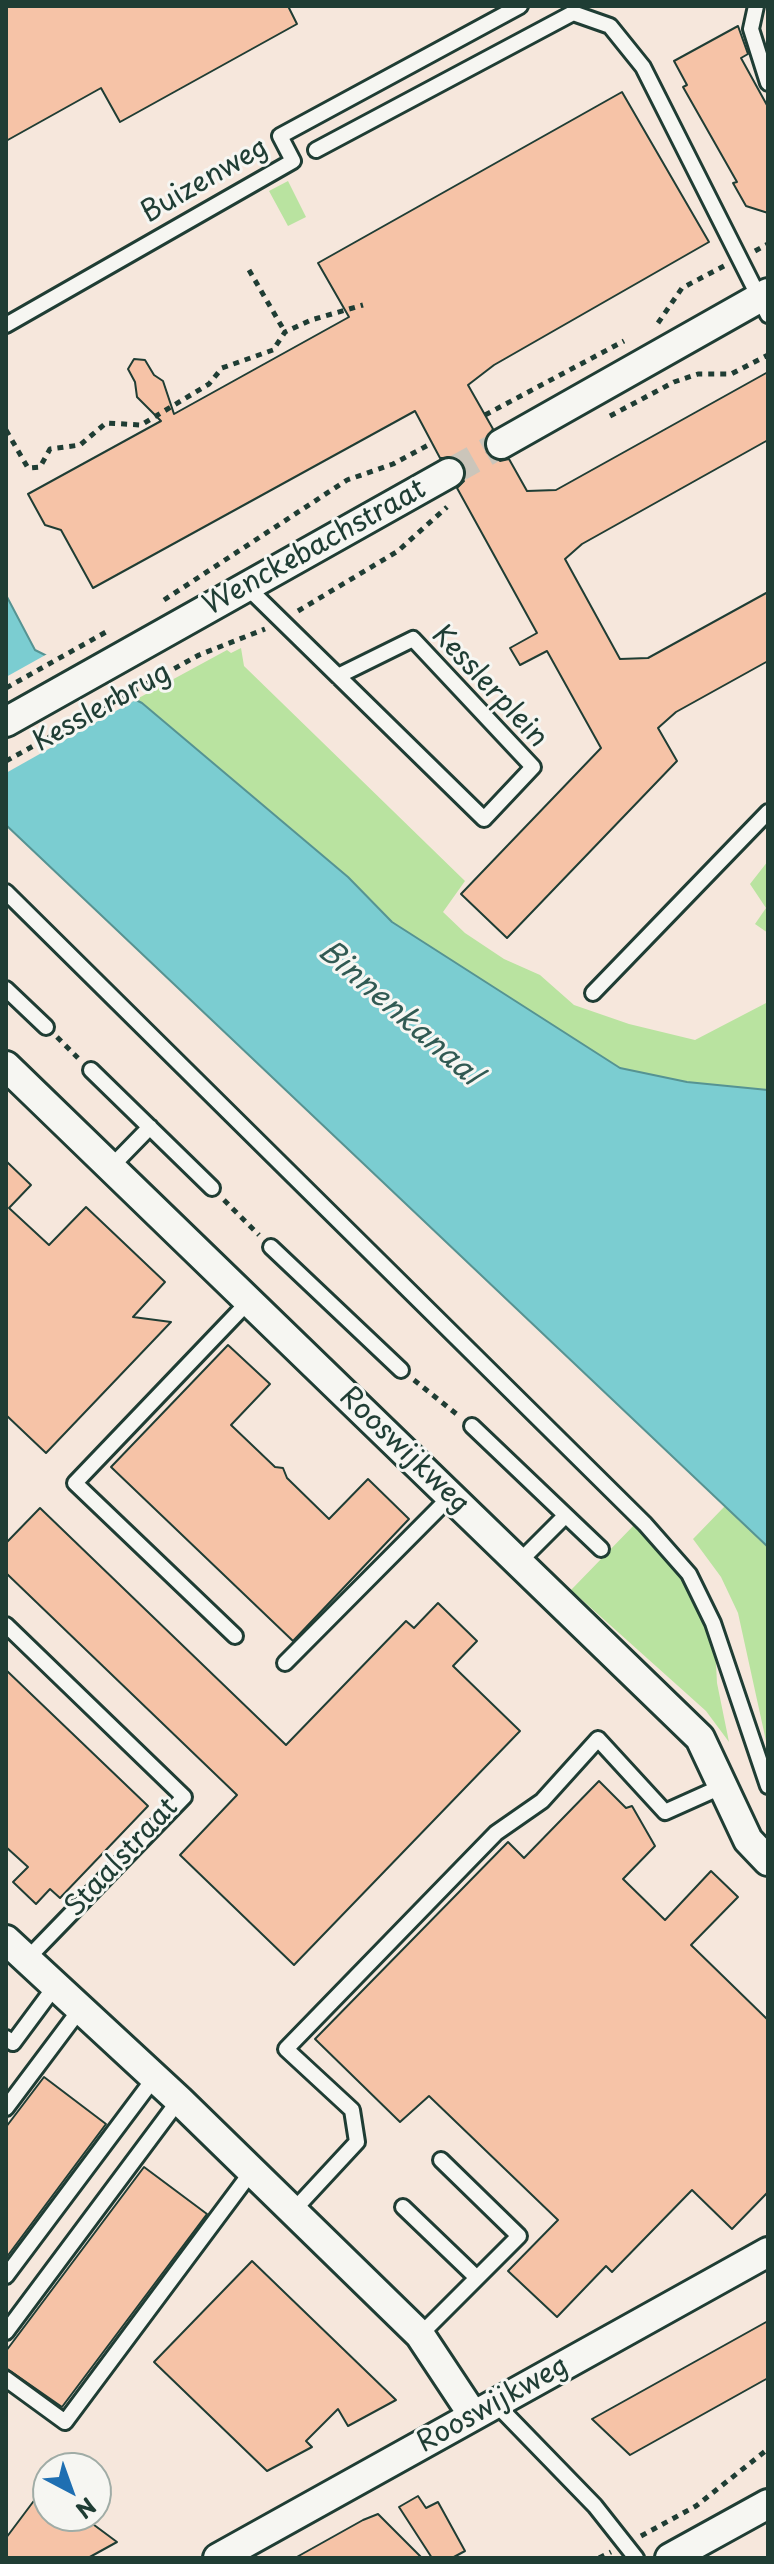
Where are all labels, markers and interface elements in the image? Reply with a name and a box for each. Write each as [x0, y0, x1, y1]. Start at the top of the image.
street label: Buizenweg [136, 131, 274, 231]
street label: Wenckebachstraat [198, 473, 432, 623]
street label: Kesslerplein [424, 619, 554, 755]
street label: Kesslerbrug [27, 656, 177, 760]
water label: Binnenkanaal [311, 934, 487, 1094]
street label: Rooswijkweg [332, 1380, 476, 1522]
street label: Staalstraat [58, 1792, 186, 1924]
street label: Rooswijkweg [411, 2350, 575, 2460]
north arrow [32, 2452, 112, 2532]
text: N [69, 2491, 104, 2527]

